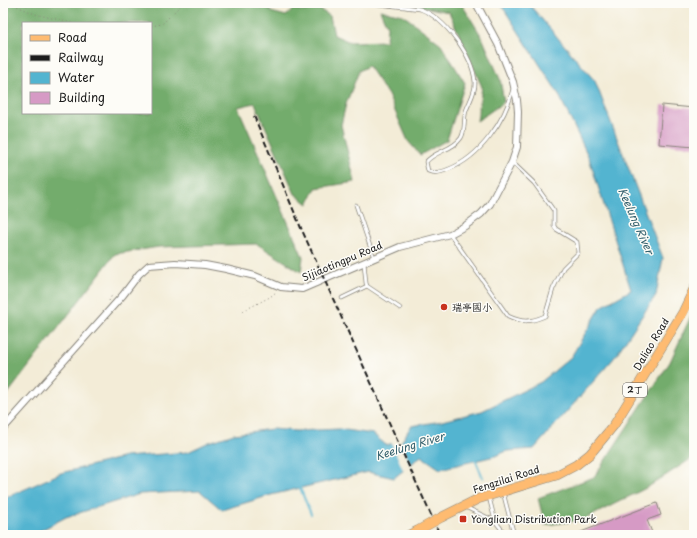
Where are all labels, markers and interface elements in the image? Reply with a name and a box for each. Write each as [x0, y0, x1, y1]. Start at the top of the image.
legend [22, 22, 152, 114]
text: Road [58, 28, 87, 46]
text: Railway [58, 48, 104, 66]
text: Water [58, 68, 95, 86]
text: Building [58, 88, 105, 106]
water label: Keelung River [614, 185, 659, 258]
street label: Sijiaotingpu Road [299, 237, 384, 284]
place label: 瑞亭國小 [452, 299, 492, 314]
marker: 瑞亭國小 [439, 302, 449, 312]
street label: Daliao Road [629, 315, 672, 373]
road number: 2丁 [623, 383, 647, 397]
water label: Keelung River [373, 426, 448, 464]
street label: Fengzilai Road [471, 461, 541, 496]
place label: Yonglian Distribution Park [471, 511, 596, 526]
marker: Yonglian Distribution Park [458, 514, 468, 524]

